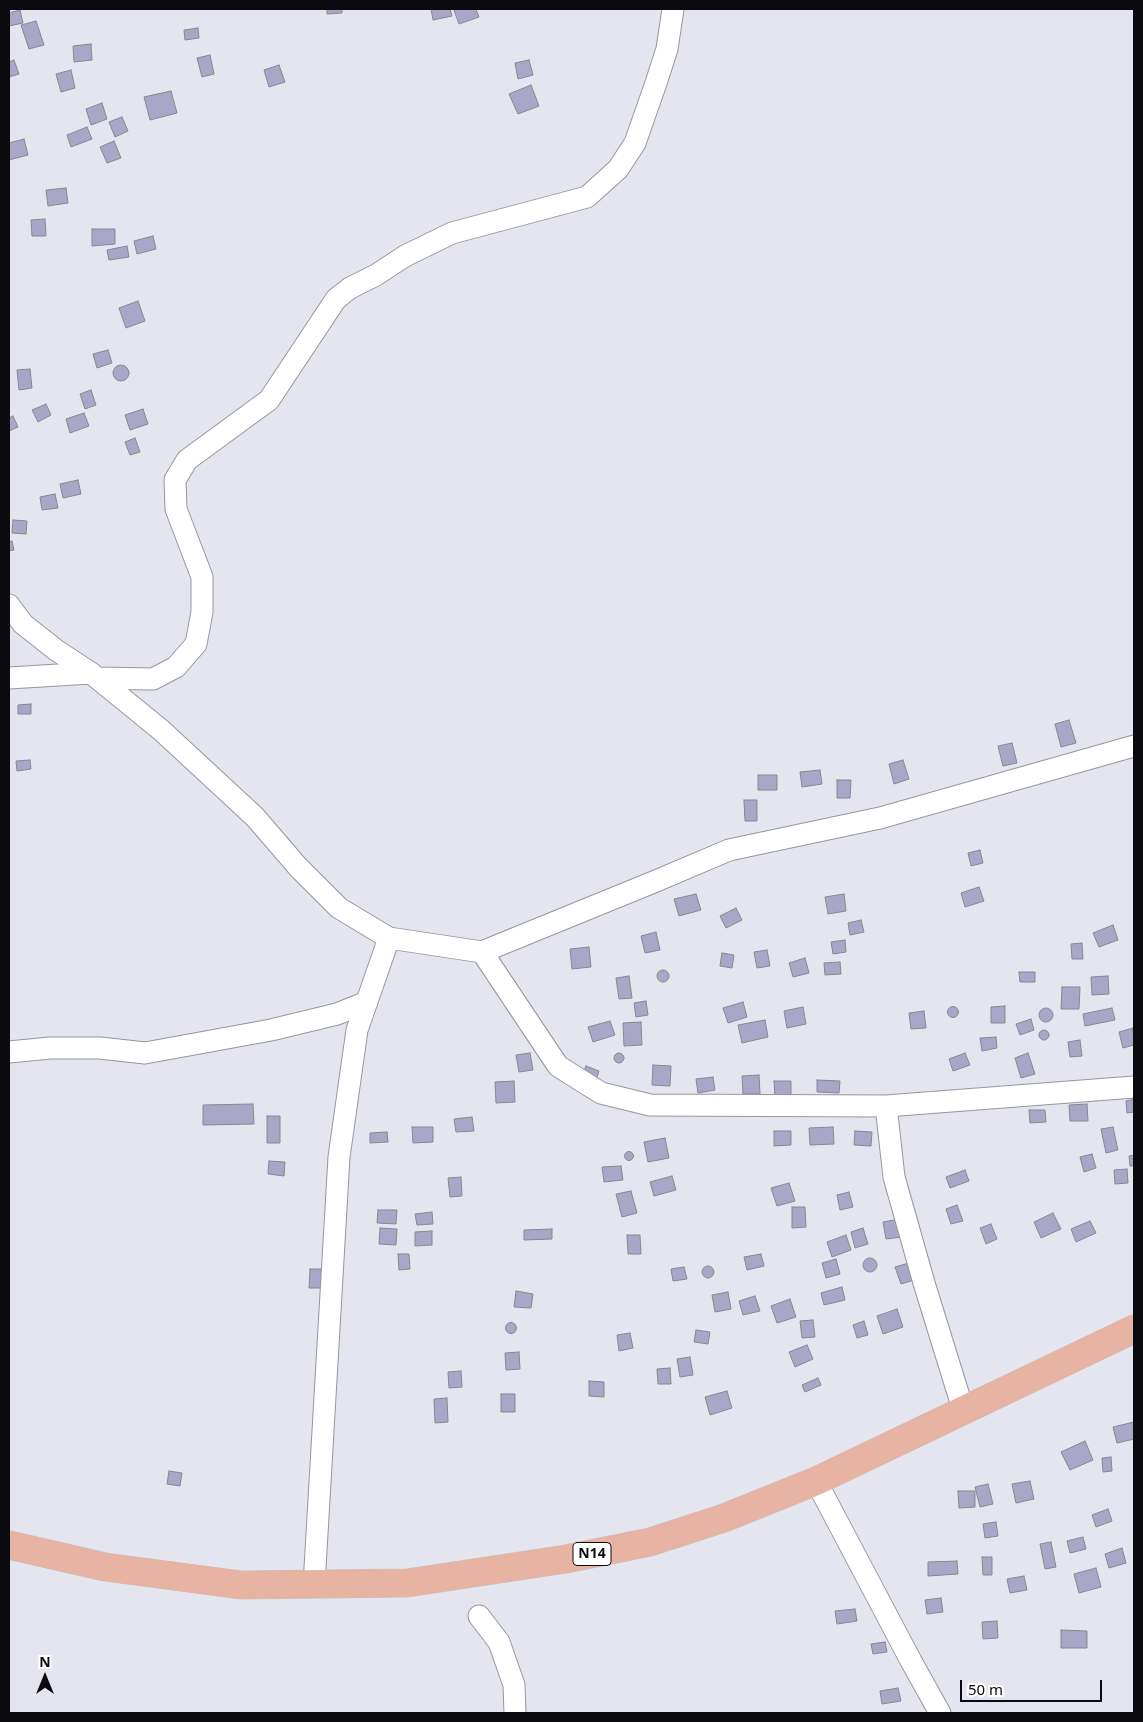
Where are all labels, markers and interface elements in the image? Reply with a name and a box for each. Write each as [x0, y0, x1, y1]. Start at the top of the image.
road number: N14 [573, 1542, 611, 1566]
north arrow [20, 1652, 70, 1702]
text: N [39, 1652, 51, 1671]
scale bar [963, 1670, 1106, 1702]
text: 50 m [968, 1679, 1003, 1699]

